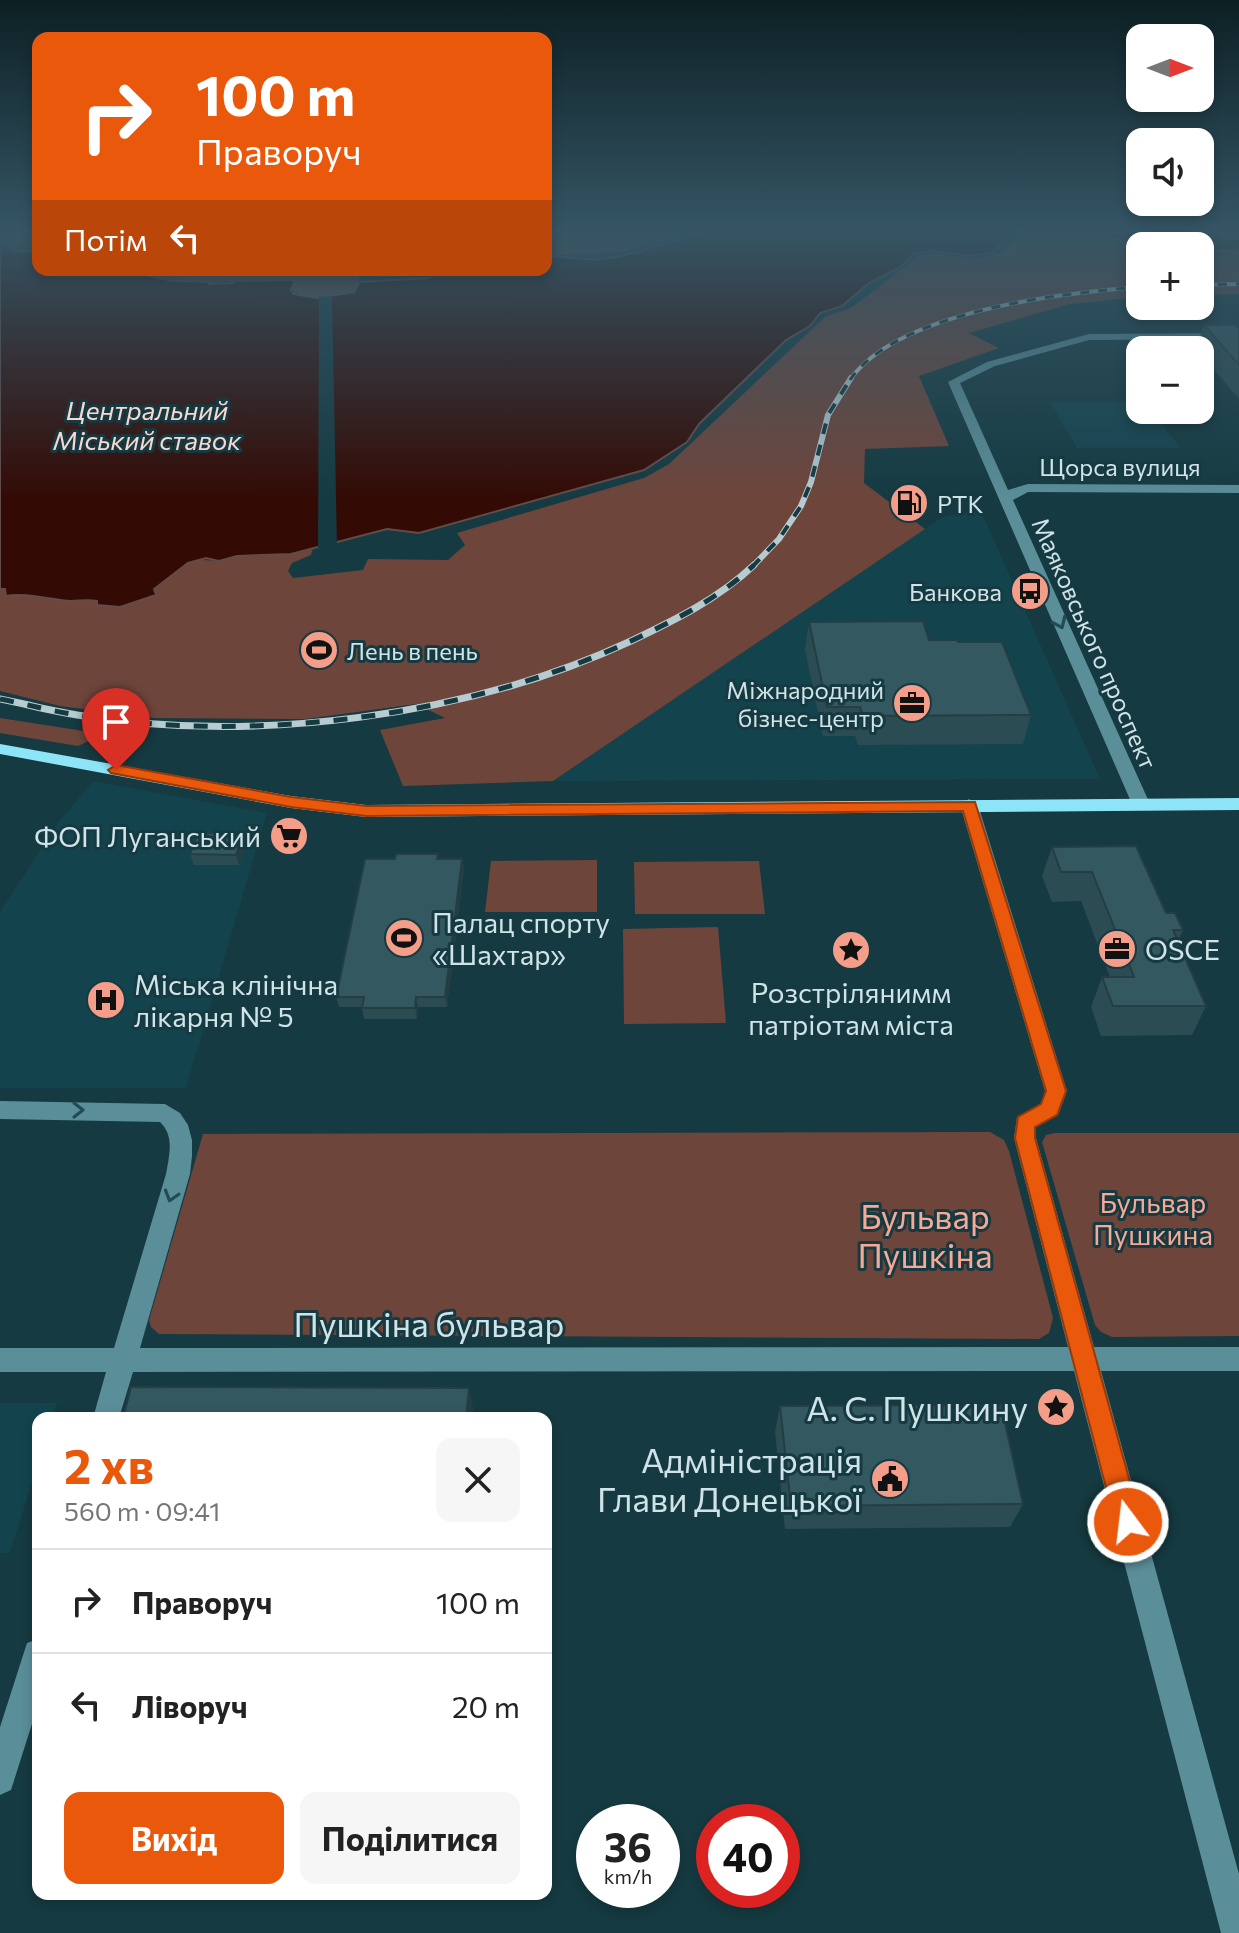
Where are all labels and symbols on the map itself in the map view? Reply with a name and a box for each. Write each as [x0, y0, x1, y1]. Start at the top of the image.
north arrow [1126, 24, 1214, 112]
water label: Центральний Міський ставок [53, 394, 242, 455]
street label: Щорса вулиця [1039, 452, 1201, 481]
fuel station icon: РТК [888, 482, 930, 524]
place label: РТК [937, 489, 984, 518]
street label: Маяковського проспект [1027, 513, 1163, 773]
bus stop icon: Банкова [1009, 570, 1051, 612]
place label: Банкова [909, 577, 1002, 606]
one-way arrow [1050, 614, 1066, 629]
sports icon: Лень в пень [298, 629, 340, 671]
place label: Лень в пень [347, 636, 478, 665]
place label: Міжнародний бізнес-центр [726, 675, 884, 732]
office icon: Міжнародний бізнес-центр [891, 682, 933, 724]
pin [82, 688, 150, 770]
supermarket icon: ФОП Луганський [268, 815, 310, 857]
place label: ФОП Луганський [34, 819, 261, 853]
place label: Палац спорту «Шахтар» [432, 905, 610, 971]
sports icon: Палац спорту «Шахтар» [383, 917, 425, 959]
office icon: OSCE [1096, 928, 1138, 970]
place icon: Розстрілянимм патріотам міста [830, 929, 872, 971]
place label: OSCE [1145, 932, 1220, 966]
place label: Міська клінічна лікарня № 5 [134, 967, 338, 1033]
place label: Розстрілянимм патріотам міста [748, 975, 954, 1041]
hospital icon: Міська клінічна лікарня № 5 [85, 979, 127, 1021]
one-way arrow [72, 1101, 85, 1119]
park label: Бульвар Пушкина [1093, 1185, 1213, 1251]
one-way arrow [164, 1188, 180, 1202]
park label: Бульвар Пушкіна [857, 1194, 993, 1275]
street label: Пушкіна бульвар [294, 1302, 564, 1344]
place label: А. С. Пушкину [806, 1386, 1028, 1428]
place icon: А. С. Пушкину [1035, 1386, 1077, 1428]
place label: Адміністрація Глави Донецької [597, 1438, 863, 1519]
public building icon: Адміністрація Глави Донецької [869, 1458, 911, 1500]
position arrow [1086, 1480, 1170, 1564]
speed limit sign: 40 [696, 1804, 800, 1908]

